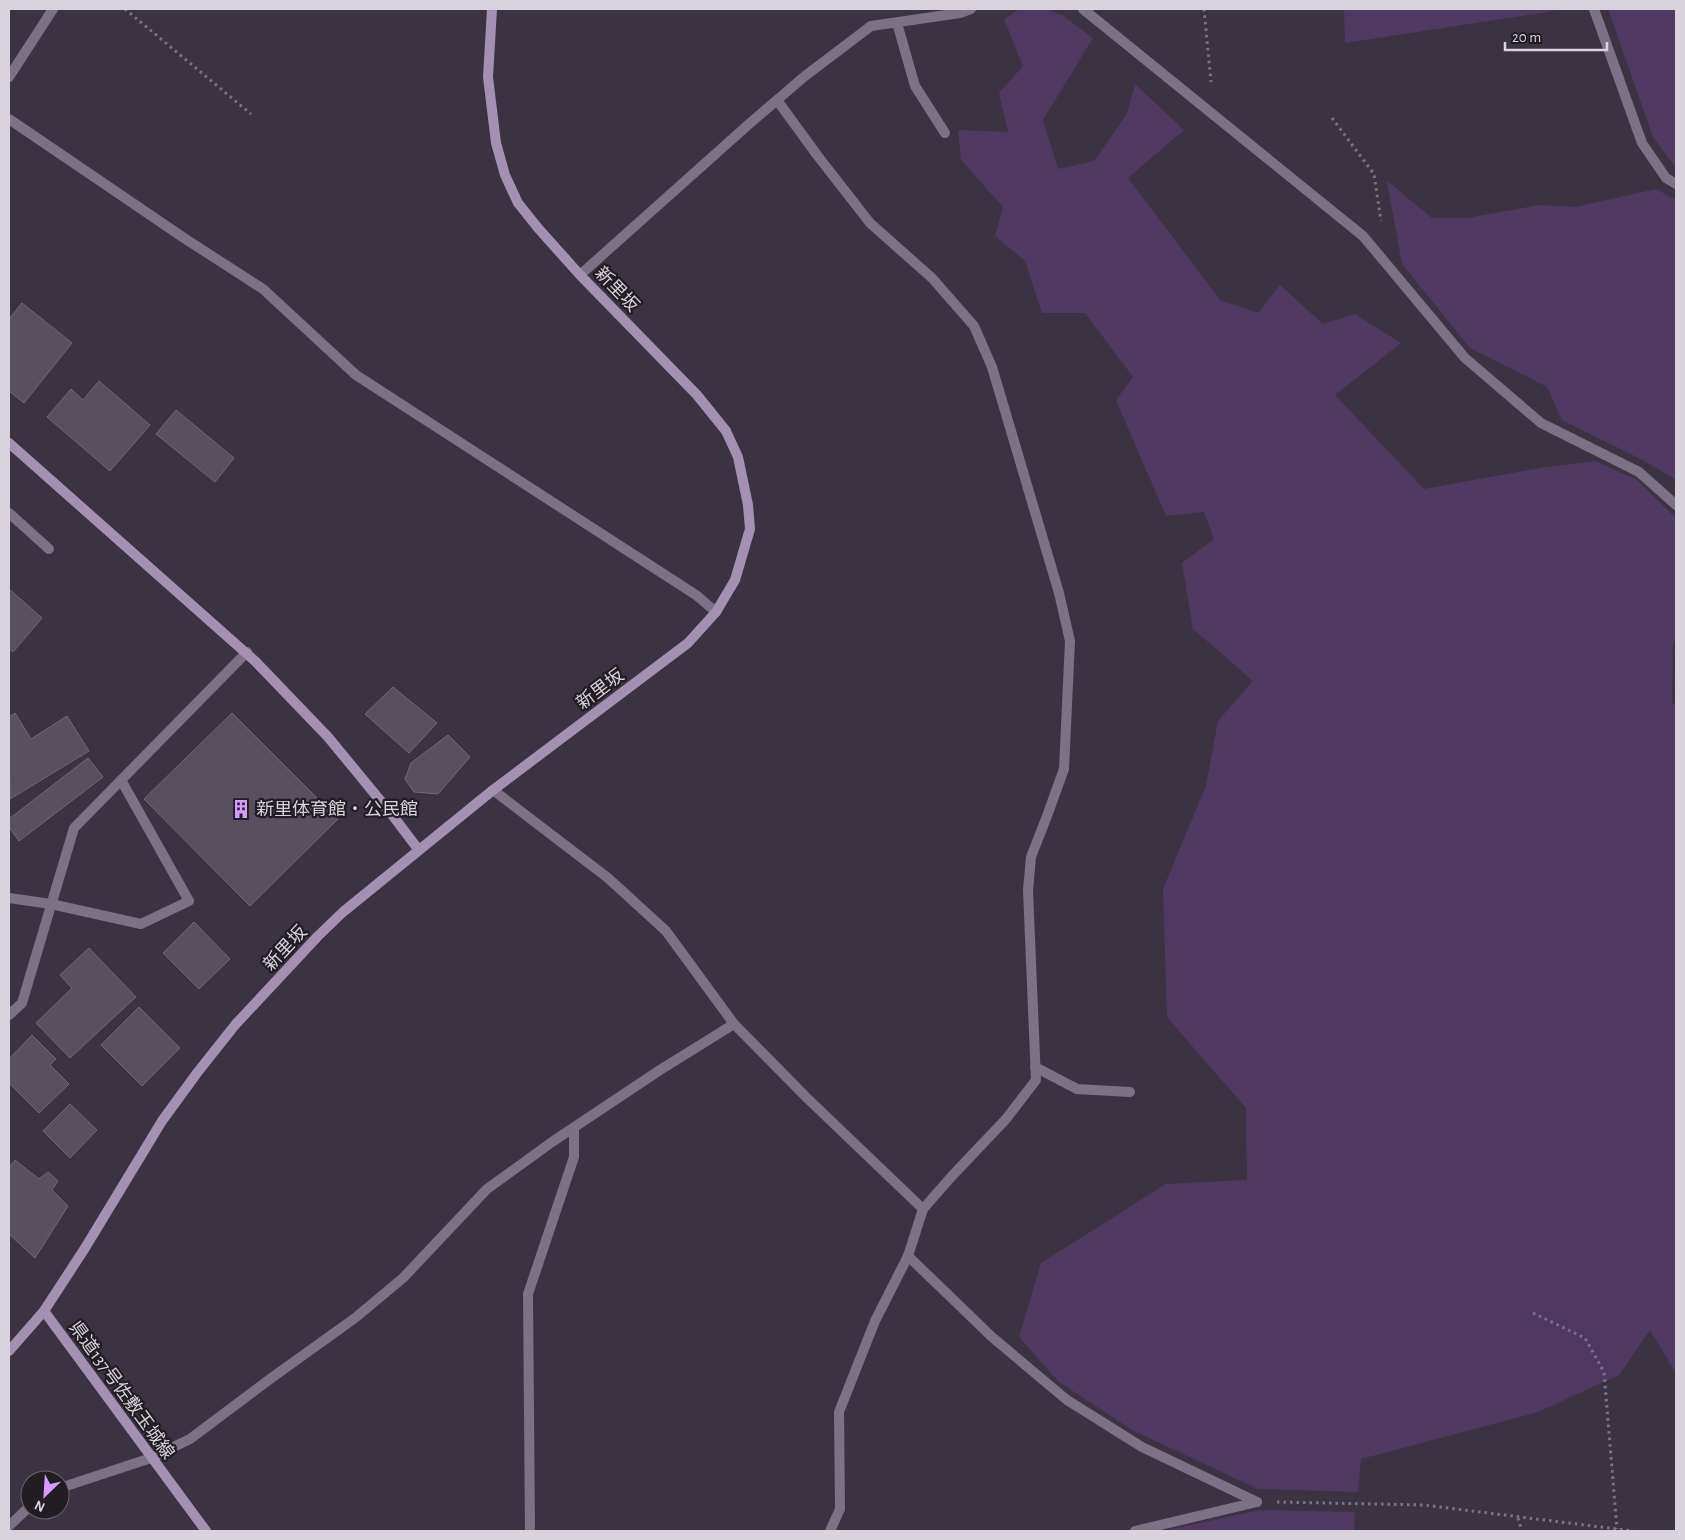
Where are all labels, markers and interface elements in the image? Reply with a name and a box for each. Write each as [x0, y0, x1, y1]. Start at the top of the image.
scale bar [1505, 20, 1608, 52]
text: 20 m [1512, 30, 1541, 45]
street label: 新里坂 [591, 263, 642, 315]
street label: 新里坂 [573, 666, 628, 713]
building icon: 新里体育館・公民館 [230, 798, 252, 820]
place label: 新里体育館・公民館 [256, 800, 418, 819]
street label: 新里坂 [260, 922, 311, 975]
street label: 県道137号佐敷玉城線 [65, 1317, 179, 1463]
north arrow [20, 1470, 70, 1520]
text: N [33, 1497, 47, 1514]

